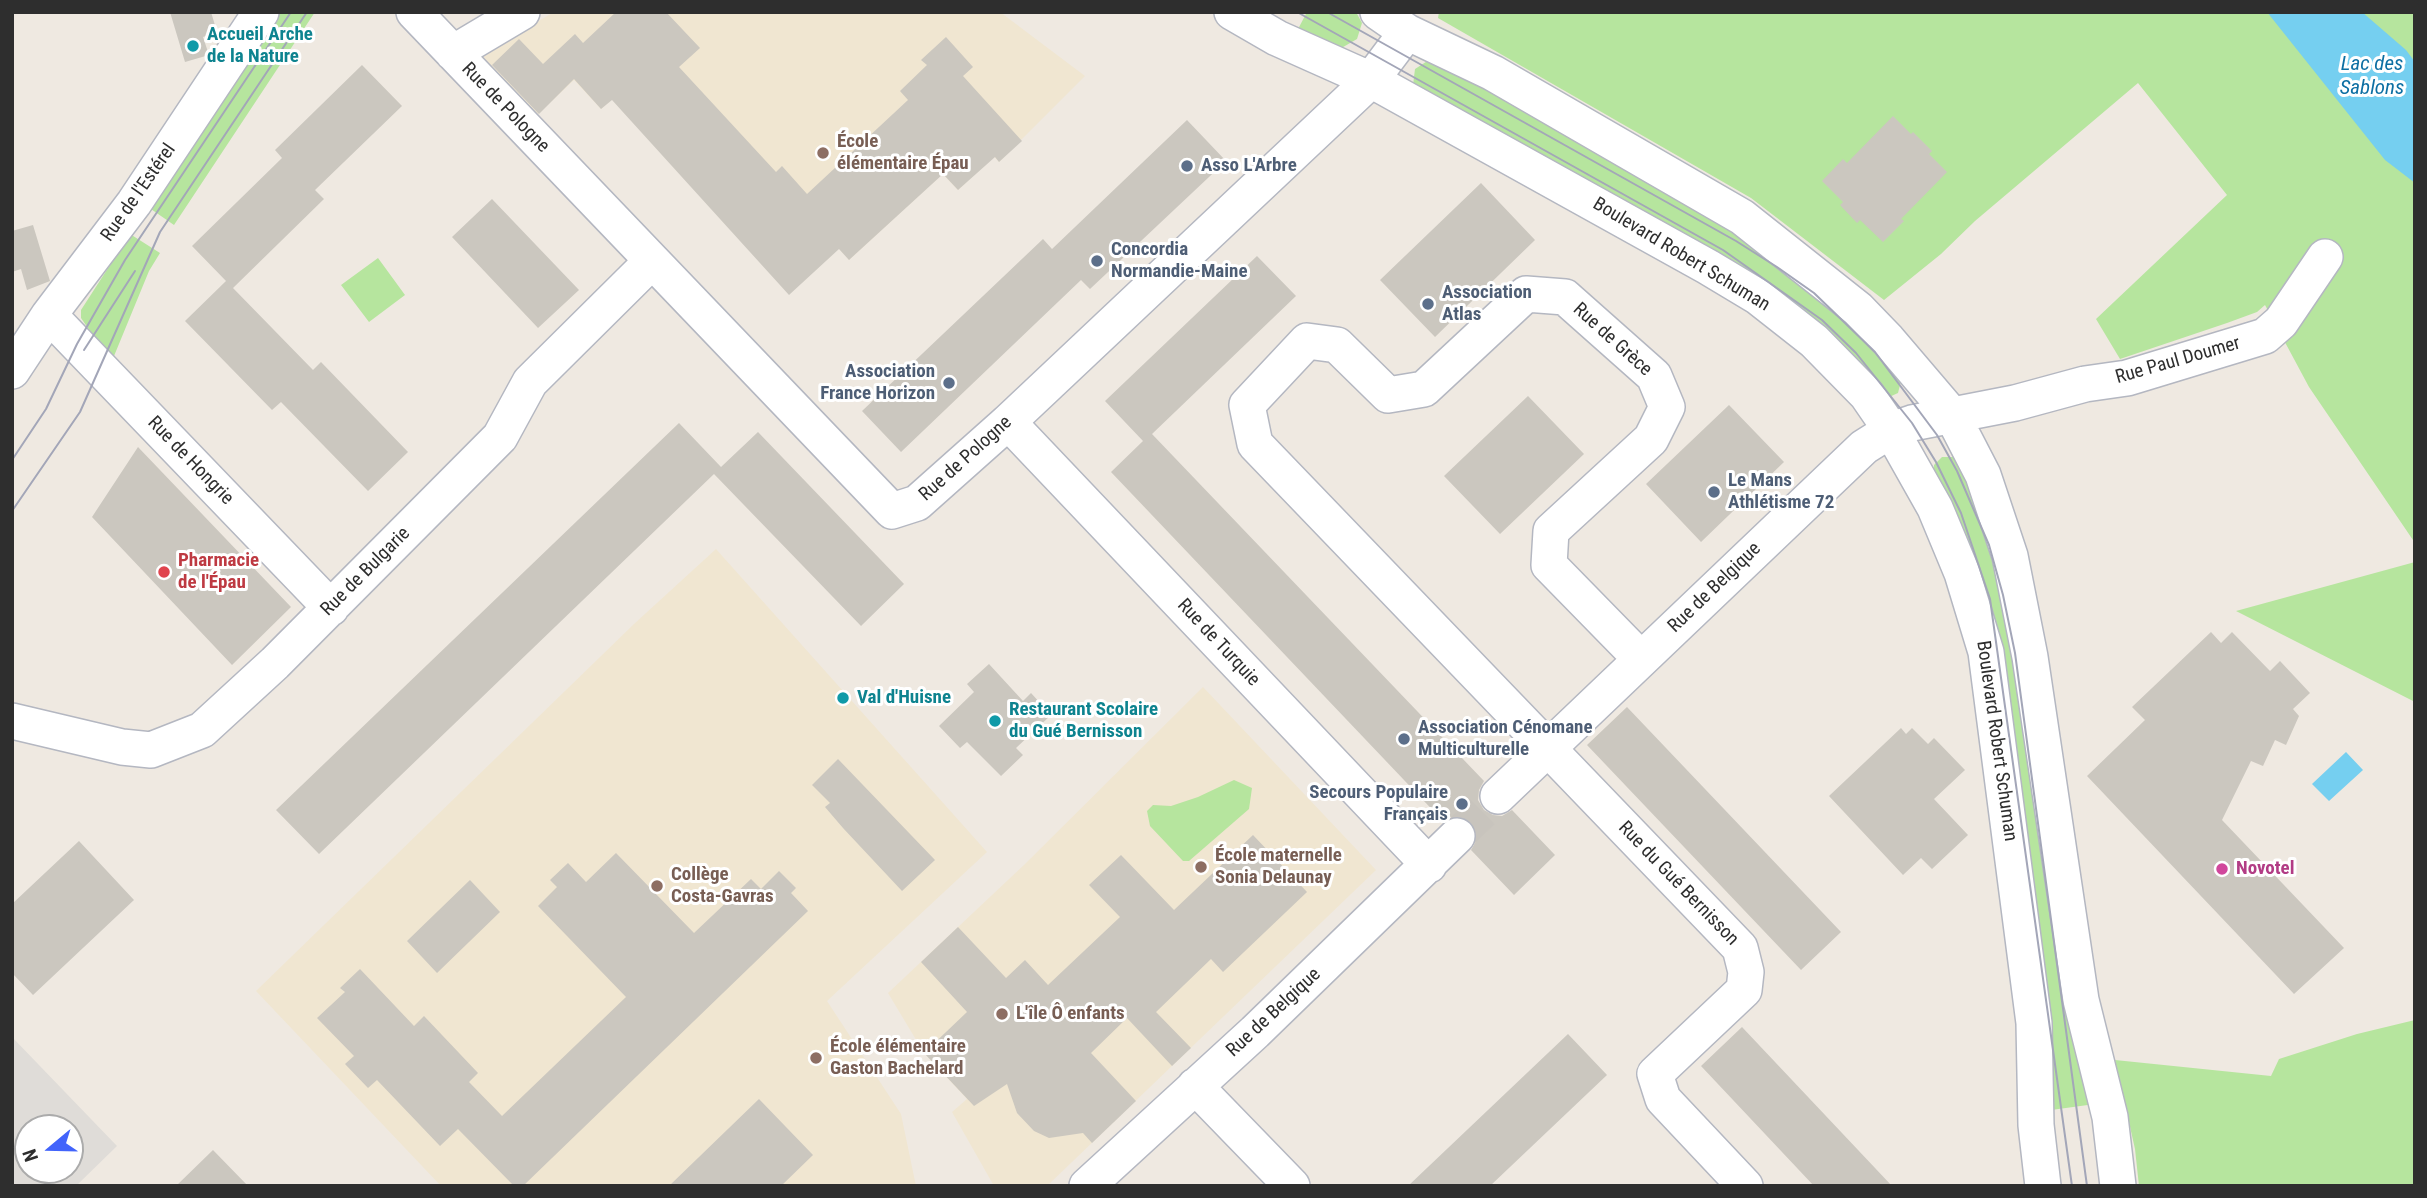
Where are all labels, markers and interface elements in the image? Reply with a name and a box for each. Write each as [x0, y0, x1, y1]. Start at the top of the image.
place label: Accueil Arche de la Nature [207, 24, 313, 68]
marker: Accueil Arche de la Nature [185, 38, 201, 54]
water label: Lac des Sablons [2340, 52, 2404, 102]
street label: Rue de Pologne [456, 58, 554, 158]
place label: École élémentaire Épau [837, 131, 969, 175]
street label: Rue de l'Estérel [97, 140, 181, 246]
marker: École élémentaire Épau [815, 145, 831, 161]
place label: Asso L'Arbre [1201, 155, 1297, 177]
marker: Asso L'Arbre [1179, 158, 1195, 174]
street label: Boulevard Robert Schuman [1588, 193, 1774, 317]
place label: Concordia Normandie-Maine [1111, 239, 1248, 283]
marker: Concordia Normandie-Maine [1089, 253, 1105, 269]
place label: Association Atlas [1442, 282, 1532, 326]
marker: Association Atlas [1420, 296, 1436, 312]
street label: Rue de Grèce [1568, 299, 1656, 381]
street label: Rue Paul Doumer [2113, 332, 2243, 390]
place label: Association France Horizon [820, 361, 935, 405]
marker: Association France Horizon [941, 375, 957, 391]
street label: Rue de Hongrie [142, 412, 238, 510]
street label: Rue de Pologne [915, 412, 1017, 506]
place label: Le Mans Athlétisme 72 [1728, 470, 1834, 514]
marker: Le Mans Athlétisme 72 [1706, 484, 1722, 500]
street label: Rue de Bulgarie [317, 523, 415, 621]
street label: Rue de Belgique [1664, 538, 1766, 638]
place label: Pharmacie de l'Épau [178, 550, 259, 594]
marker: Pharmacie de l'Épau [156, 564, 172, 580]
street label: Rue de Turquie [1172, 595, 1264, 691]
street label: Boulevard Robert Schuman [1971, 639, 2021, 843]
place label: Val d'Huisne [857, 687, 951, 709]
marker: Val d'Huisne [835, 690, 851, 706]
place label: Restaurant Scolaire du Gué Bernisson [1009, 699, 1158, 743]
marker: Restaurant Scolaire du Gué Bernisson [987, 713, 1003, 729]
place label: Association Cénomane Multiculturelle [1418, 717, 1593, 761]
marker: Association Cénomane Multiculturelle [1396, 731, 1412, 747]
place label: Secours Populaire Français [1309, 782, 1448, 826]
marker: Secours Populaire Français [1454, 796, 1470, 812]
street label: Rue du Gué Bernisson [1613, 817, 1743, 951]
place label: École maternelle Sonia Delaunay [1215, 845, 1342, 889]
place label: Novotel [2236, 858, 2294, 880]
marker: École maternelle Sonia Delaunay [1193, 859, 1209, 875]
marker: Novotel [2214, 861, 2230, 877]
place label: Collège Costa-Gavras [671, 864, 774, 908]
marker: Collège Costa-Gavras [649, 878, 665, 894]
street label: Rue de Belgique [1222, 964, 1326, 1062]
place label: L'île Ô enfants [1016, 1003, 1125, 1025]
marker: L'île Ô enfants [994, 1006, 1010, 1022]
place label: École élémentaire Gaston Bachelard [830, 1036, 966, 1080]
marker: École élémentaire Gaston Bachelard [808, 1050, 824, 1066]
north arrow [14, 1114, 84, 1184]
text: N [18, 1146, 43, 1165]

